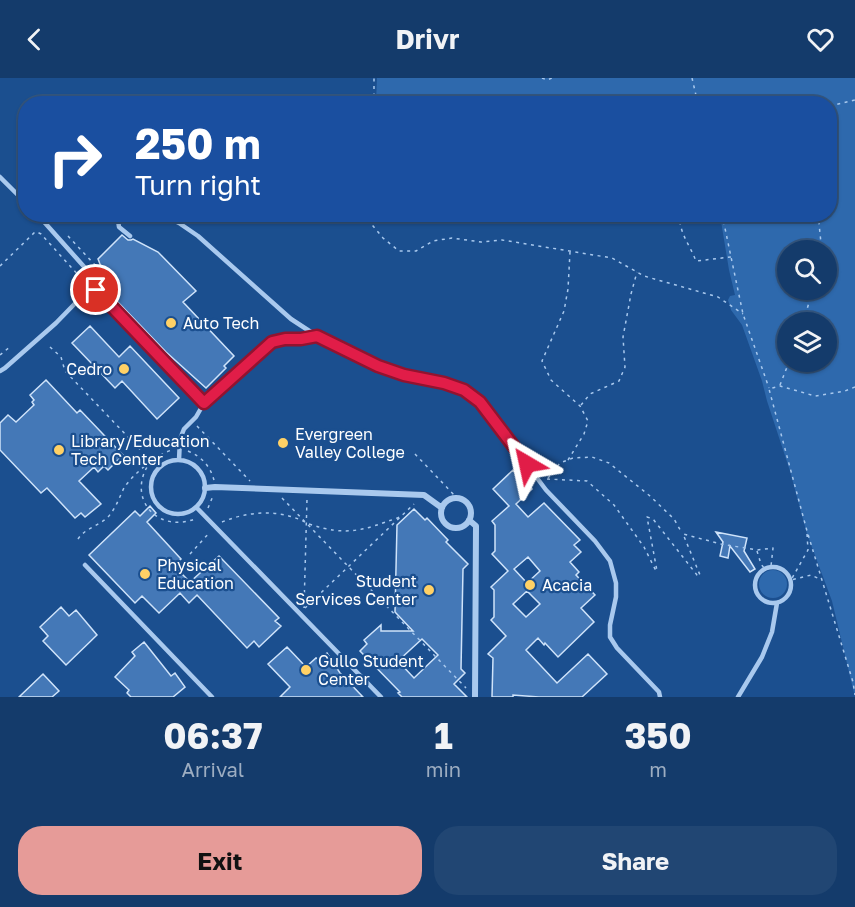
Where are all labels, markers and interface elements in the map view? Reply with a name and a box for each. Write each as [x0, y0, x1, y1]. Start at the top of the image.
icon: back [18, 23, 51, 56]
text: Drivr [396, 23, 459, 55]
icon: heart [804, 23, 837, 56]
text: 250 m [135, 118, 261, 168]
icon: right [36, 120, 114, 198]
text: Turn right [135, 169, 261, 201]
map controls [777, 240, 837, 372]
button: search [777, 240, 837, 300]
pin [70, 264, 121, 315]
icon: arrive [79, 273, 112, 306]
button: layers [777, 312, 837, 372]
place label: Auto Tech [183, 313, 259, 333]
marker: Auto Tech [164, 316, 178, 330]
place label: Cedro [66, 359, 112, 379]
marker: Cedro [117, 362, 131, 376]
place label: Evergreen Valley College [295, 424, 405, 462]
place label: Library/Education Tech Center [71, 431, 210, 469]
position arrow [495, 432, 559, 496]
marker: Evergreen Valley College [276, 436, 290, 450]
marker: Library/Education Tech Center [52, 443, 66, 457]
place label: Physical Education [157, 555, 234, 593]
marker: Physical Education [138, 567, 152, 581]
place label: Student Services Center [295, 571, 417, 609]
place label: Acacia [542, 575, 592, 595]
marker: Acacia [523, 578, 537, 592]
marker: Student Services Center [422, 583, 436, 597]
place label: Gullo Student Center [318, 651, 424, 689]
marker: Gullo Student Center [299, 663, 313, 677]
text: 06:37 [163, 714, 263, 757]
text: 1 [434, 714, 453, 757]
text: 350 [624, 714, 692, 757]
text: Arrival [182, 757, 244, 781]
text: min [426, 757, 461, 781]
text: m [649, 757, 667, 781]
button: Exit [18, 826, 422, 895]
button: Share [434, 826, 837, 895]

